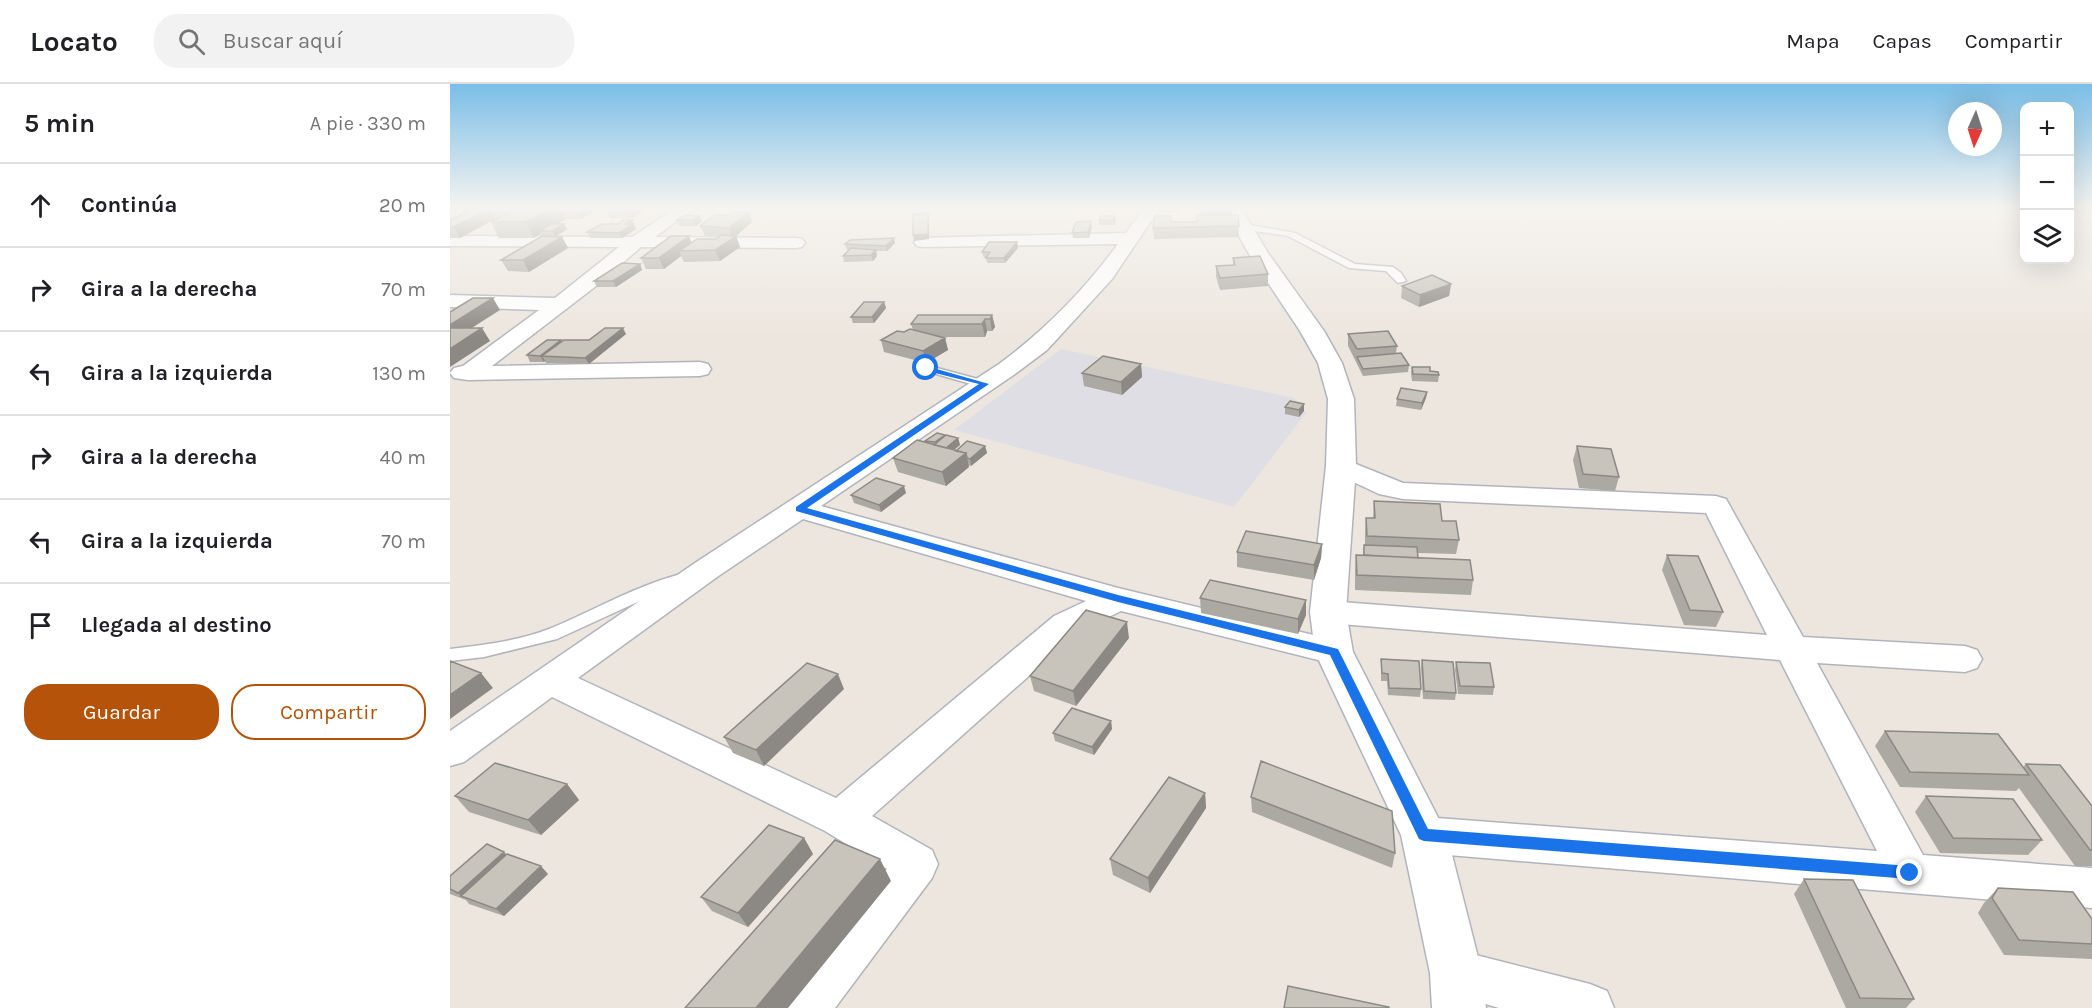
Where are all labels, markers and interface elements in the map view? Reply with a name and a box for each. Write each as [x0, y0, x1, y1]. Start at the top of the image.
search box [154, 14, 574, 68]
text: Locato [30, 25, 118, 58]
icon: search [175, 25, 208, 58]
text: Buscar aquí [223, 28, 343, 54]
text: Mapa [1786, 29, 1840, 53]
text: Capas [1873, 29, 1932, 53]
text: Compartir [1965, 29, 2062, 53]
north arrow [1948, 102, 2002, 156]
map controls [2020, 102, 2074, 264]
button: + [2020, 102, 2074, 156]
text: 5 min [24, 108, 95, 139]
text: A pie · 330 m [310, 112, 426, 135]
button: − [2020, 156, 2074, 210]
icon: ahead [24, 189, 57, 222]
text: Continúa [81, 192, 177, 218]
text: 20 m [379, 194, 426, 217]
button: layers [2020, 210, 2074, 264]
icon: right [24, 273, 57, 306]
text: Gira a la derecha [81, 276, 257, 302]
text: 70 m [381, 278, 426, 301]
route start [912, 354, 938, 380]
icon: left [24, 357, 57, 390]
text: Gira a la izquierda [81, 360, 273, 386]
text: 130 m [372, 362, 426, 385]
icon: right [24, 441, 57, 474]
text: Gira a la derecha [81, 444, 257, 470]
text: 40 m [380, 446, 426, 469]
icon: left [24, 525, 57, 558]
text: Gira a la izquierda [81, 528, 273, 554]
text: 70 m [381, 530, 426, 553]
icon: arrive [24, 609, 57, 642]
text: Llegada al destino [81, 612, 272, 638]
button: Guardar [24, 684, 219, 740]
button: Compartir [231, 684, 426, 740]
route end [1896, 859, 1922, 885]

